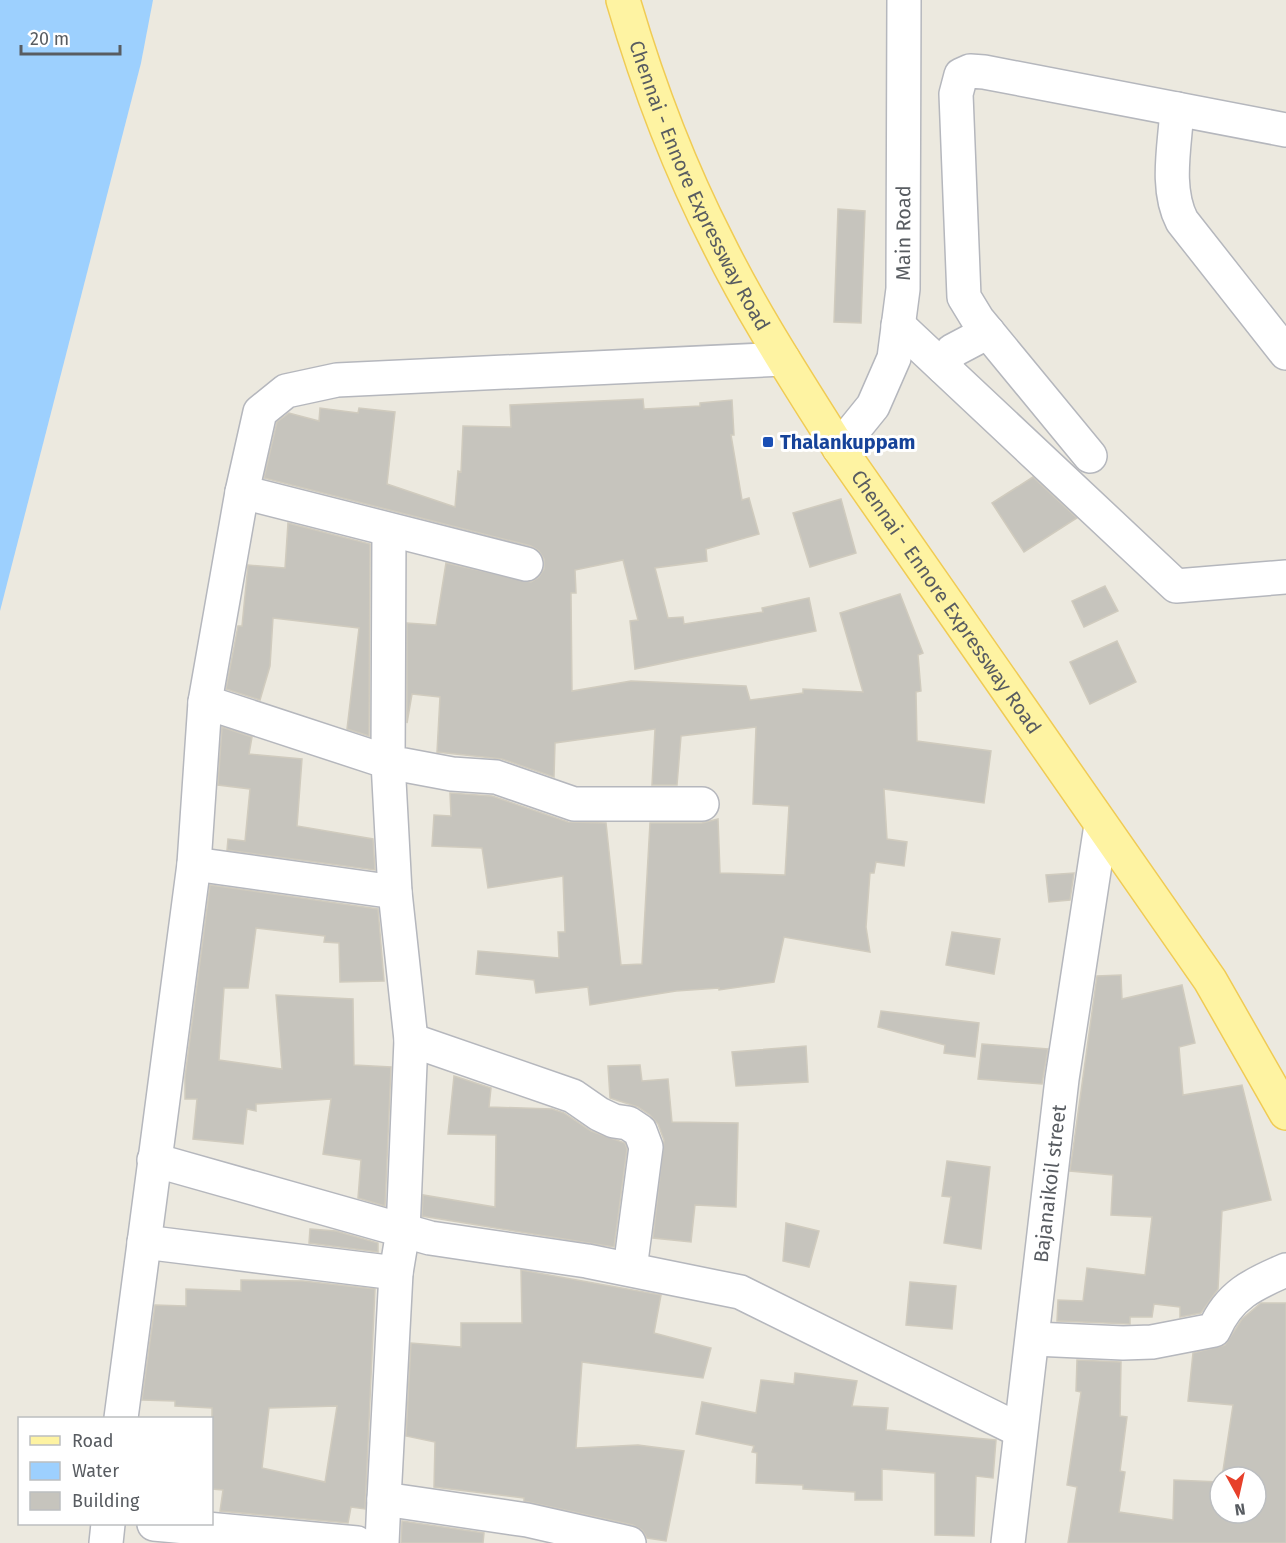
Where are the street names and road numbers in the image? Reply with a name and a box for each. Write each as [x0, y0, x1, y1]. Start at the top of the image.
street label: Chennai - Ennore Expressway Road [624, 37, 775, 335]
street label: Main Road [891, 185, 915, 281]
street label: Chennai - Ennore Expressway Road [846, 465, 1047, 738]
street label: Bajanaikoil street [1029, 1102, 1071, 1264]

